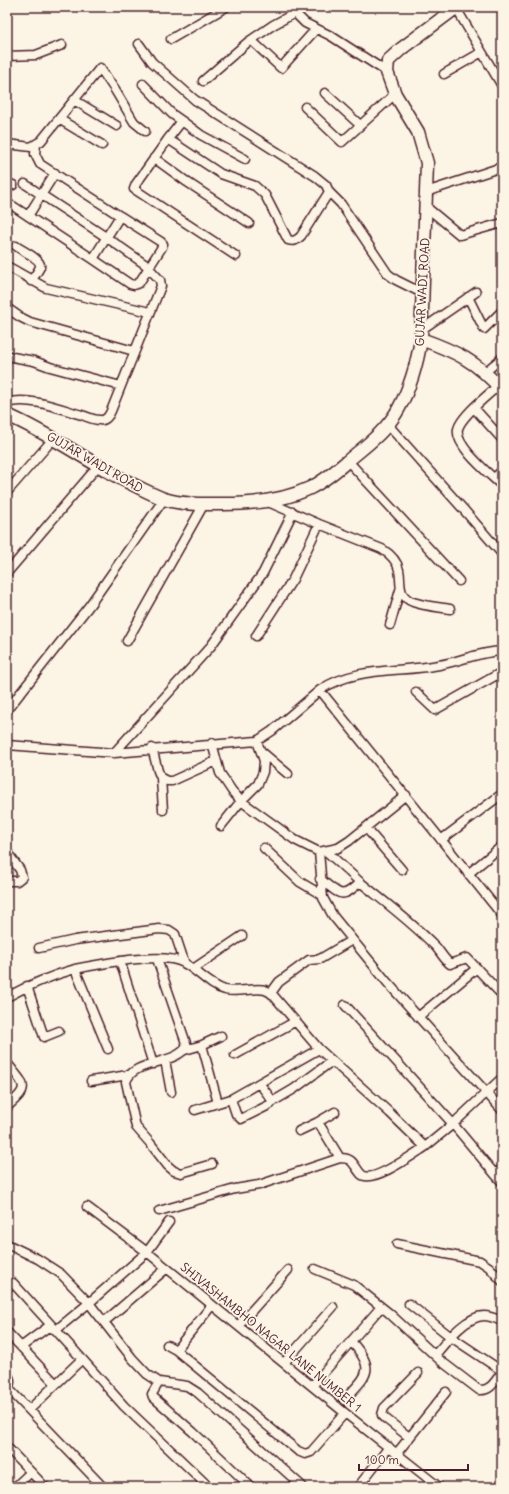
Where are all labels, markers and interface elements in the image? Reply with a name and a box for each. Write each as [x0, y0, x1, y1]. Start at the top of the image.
street label: GUJAR WADI ROAD [412, 237, 432, 347]
street label: GUJAR WADI ROAD [44, 428, 146, 496]
street label: SHIVASHAMBHO NAGAR LANE NUMBER 1 [178, 1259, 364, 1415]
scale bar [359, 1446, 468, 1472]
text: 100 m [365, 1452, 399, 1467]

